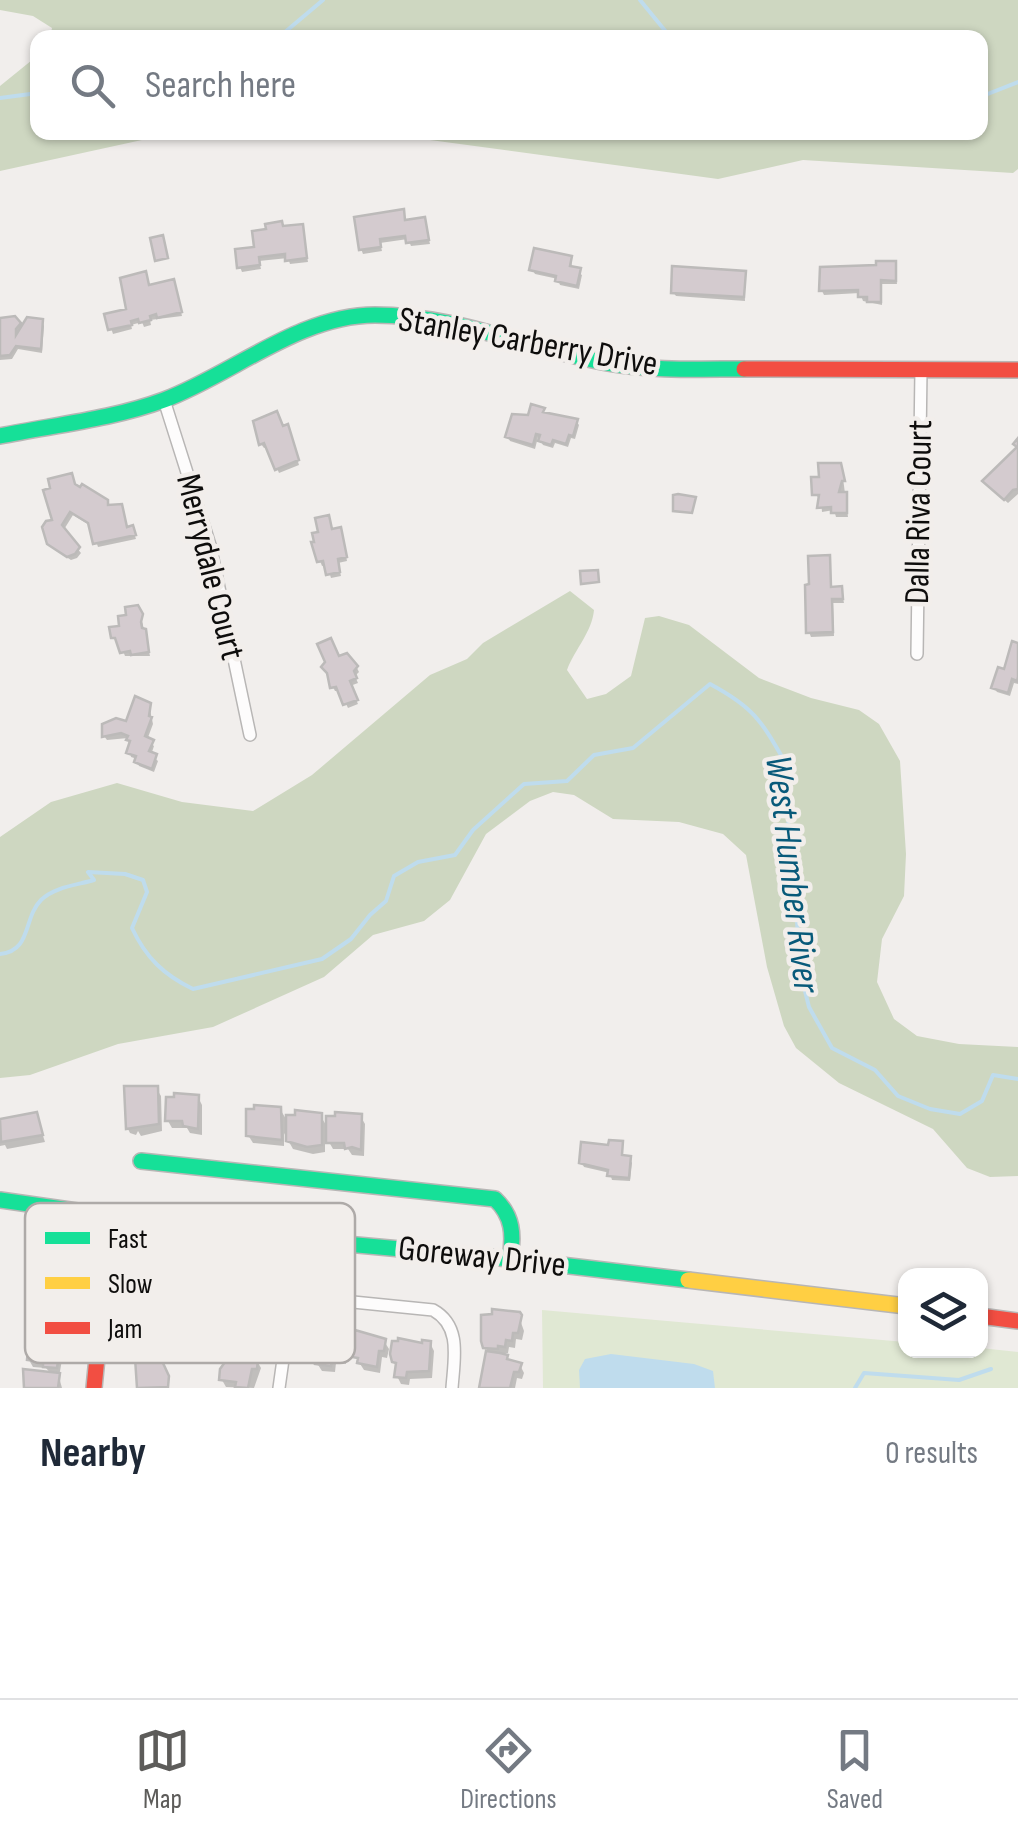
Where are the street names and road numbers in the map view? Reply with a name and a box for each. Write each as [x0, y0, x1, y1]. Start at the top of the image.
street label: Stanley Carberry Drive [395, 298, 661, 386]
street label: Dalla Riva Court [896, 420, 942, 604]
street label: Merrydale Court [166, 470, 254, 664]
street label: Goreway Drive [396, 1227, 568, 1287]

